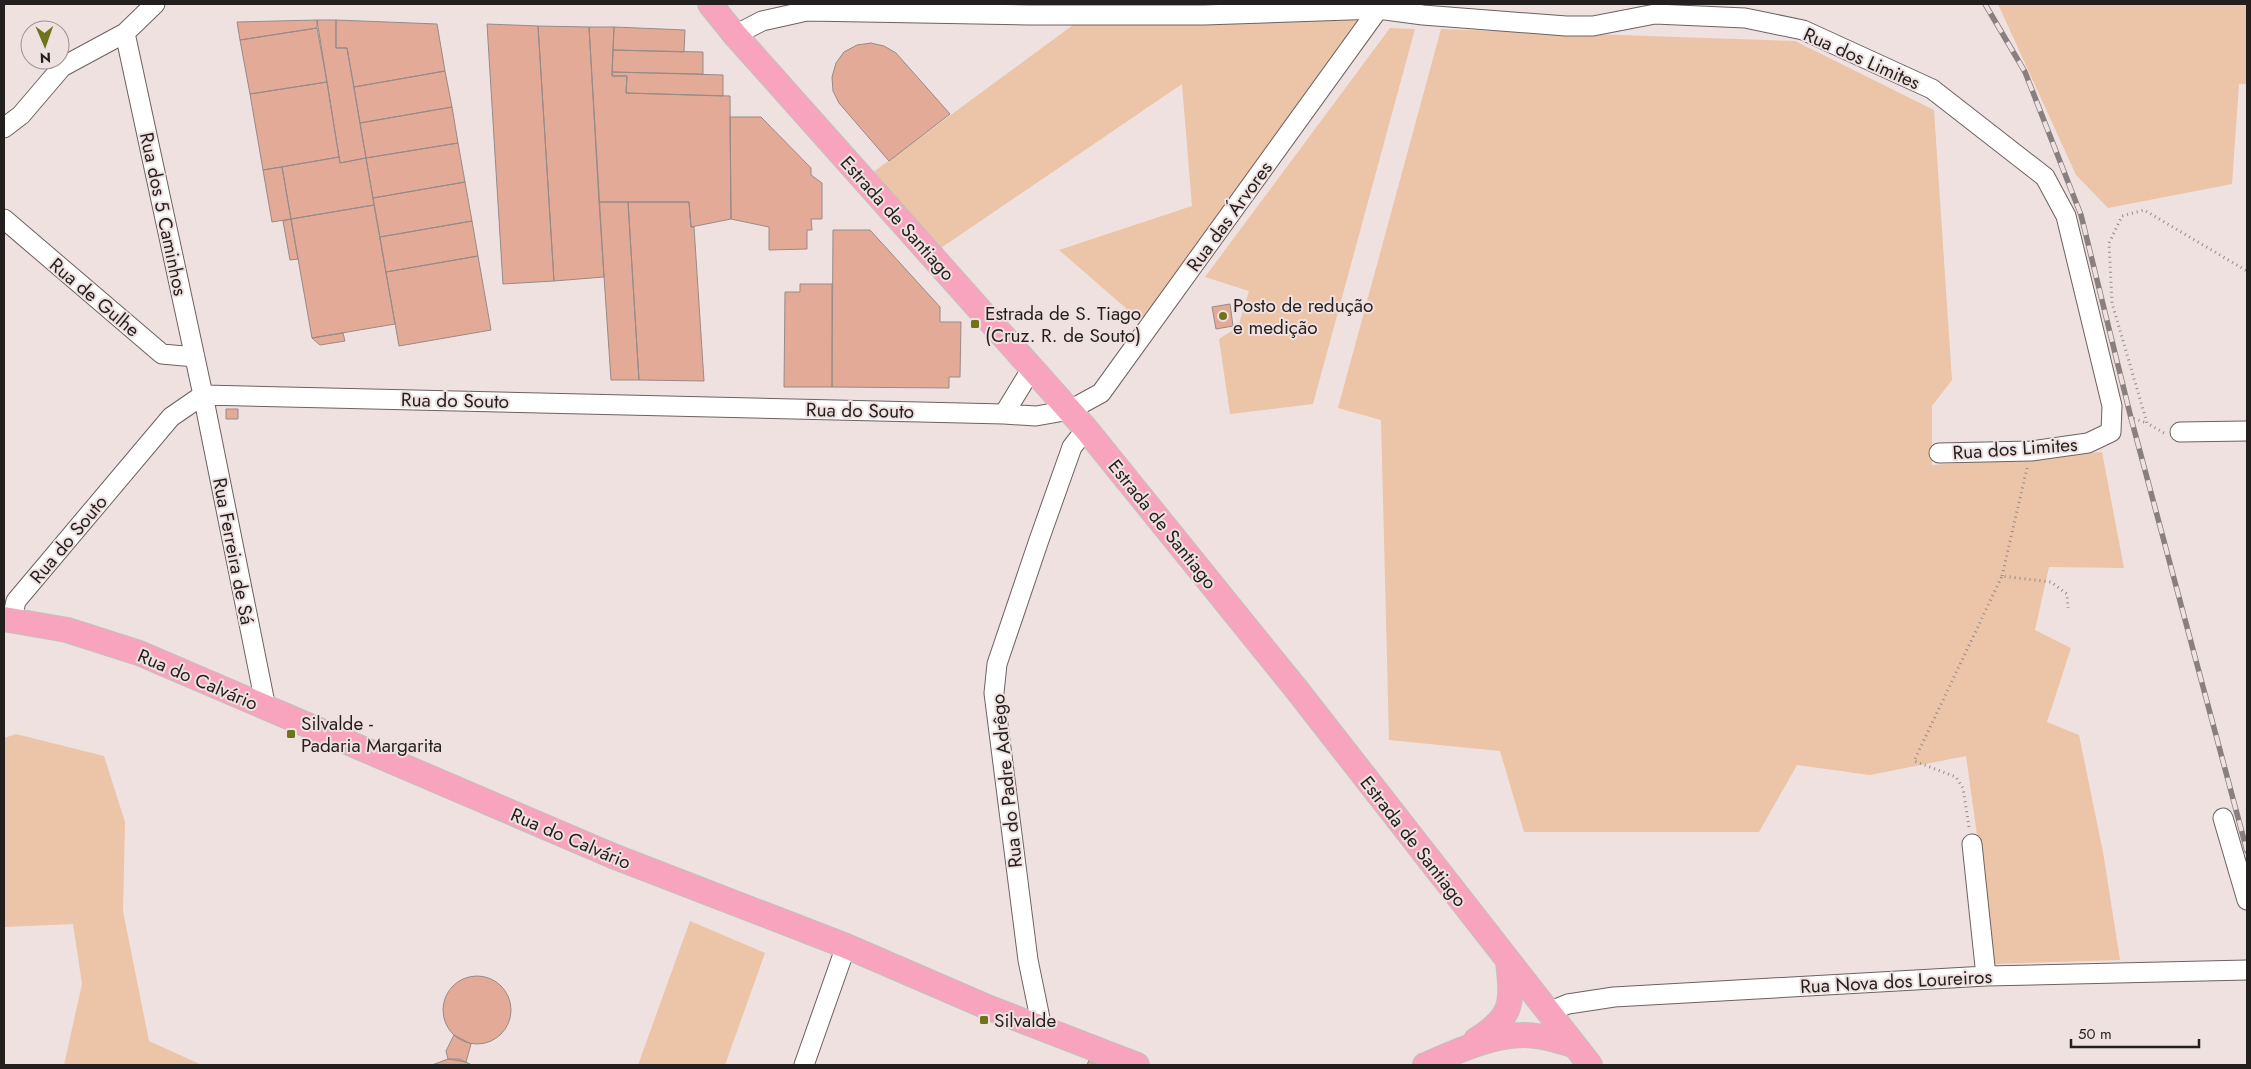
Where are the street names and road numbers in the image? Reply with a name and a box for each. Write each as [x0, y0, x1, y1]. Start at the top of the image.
street label: Rua dos Limites [1799, 21, 1925, 96]
street label: Rua dos 5 Caminhos [133, 130, 194, 299]
street label: Estrada de Santiago [834, 150, 961, 287]
street label: Rua das Árvores [1180, 155, 1279, 277]
street label: Rua de Gulhe [44, 251, 146, 343]
street label: Rua do Souto [401, 386, 509, 415]
street label: Rua do Souto [806, 396, 914, 425]
street label: Rua dos Limites [1952, 431, 2079, 466]
street label: Estrada de Santiago [1102, 454, 1223, 595]
street label: Rua Ferreira de Sá [206, 475, 261, 627]
street label: Rua do Souto [23, 489, 113, 589]
street label: Rua do Calvário [133, 642, 262, 717]
street label: Rua do Padre Adrêgo [984, 693, 1029, 869]
street label: Estrada de Santiago [1354, 770, 1473, 913]
street label: Rua do Calvário [506, 801, 635, 876]
street label: Rua Nova dos Loureiros [1799, 963, 1993, 1000]

